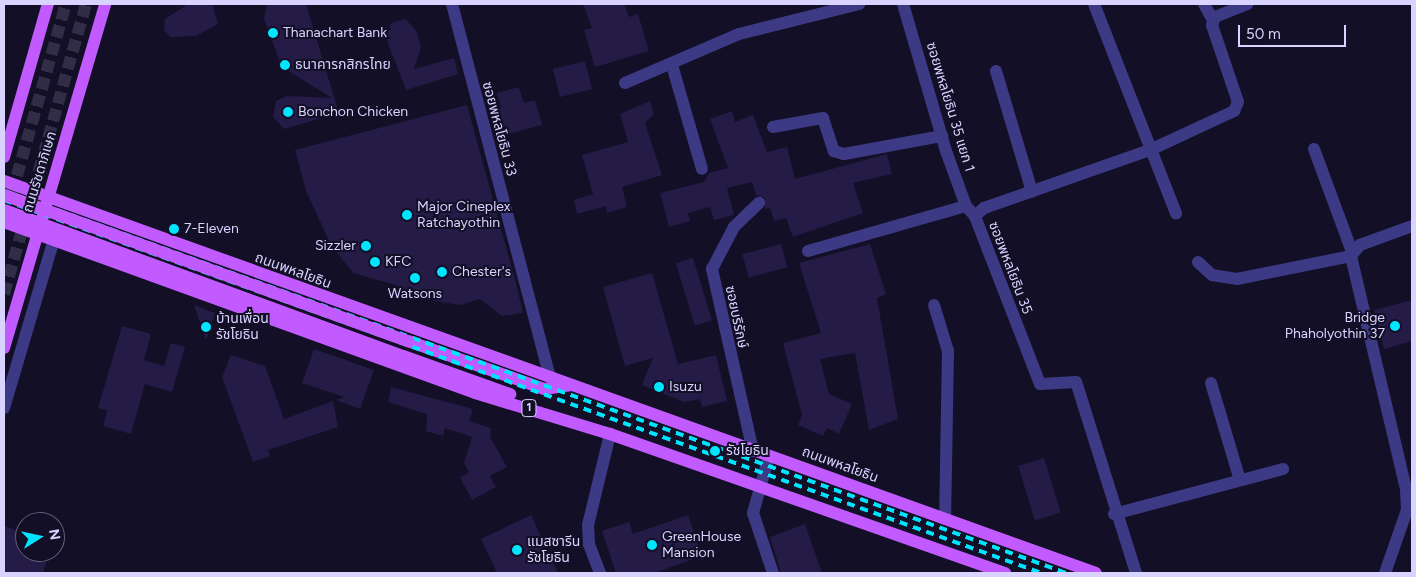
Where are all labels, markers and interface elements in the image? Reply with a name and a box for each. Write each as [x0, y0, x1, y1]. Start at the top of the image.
scale bar [1241, 15, 1348, 47]
place label: Thanachart Bank [283, 25, 387, 41]
text: 50 m [1246, 25, 1281, 43]
marker: Thanachart Bank [267, 27, 279, 39]
street label: ซอยพหลโยธิน 35 แยก 1 [922, 40, 978, 174]
place label: ธนาคารกสิกรไทย [295, 57, 391, 73]
marker: ธนาคารกสิกรไทย [279, 59, 291, 71]
street label: ซอยพหลโยธิน 33 [478, 80, 520, 178]
place label: Bonchon Chicken [298, 104, 408, 120]
marker: Bonchon Chicken [282, 106, 294, 118]
street label: ถนนรัชดาภิเษก [20, 129, 60, 215]
place label: Major Cineplex Ratchayothin [417, 199, 510, 232]
marker: Major Cineplex Ratchayothin [401, 209, 413, 221]
street label: ซอยพหลโยธิน 35 [985, 219, 1035, 317]
place label: 7-Eleven [184, 221, 239, 237]
marker: 7-Eleven [168, 223, 180, 235]
place label: Sizzler [315, 238, 356, 254]
marker: Sizzler [360, 240, 372, 252]
street label: ถนนพหลโยธิน [253, 249, 333, 293]
place label: KFC [385, 254, 411, 270]
marker: KFC [369, 256, 381, 268]
place label: Chester's [452, 264, 511, 280]
marker: Chester's [436, 266, 448, 278]
marker: Watsons [409, 272, 421, 284]
street label: ซอยบริรักษ์ [721, 284, 751, 350]
place label: Watsons [388, 286, 442, 302]
place label: Bridge Phaholyothin 37 [1285, 310, 1385, 342]
place label: บ้านเพื่อน รัชโยธิน [216, 311, 269, 344]
marker: Bridge Phaholyothin 37 [1389, 320, 1401, 332]
marker: บ้านเพื่อน รัชโยธิน [200, 321, 212, 333]
place label: Isuzu [669, 379, 702, 395]
marker: Isuzu [653, 381, 665, 393]
road number: 1 [520, 398, 538, 418]
place label: รัชโยธิน [726, 443, 769, 459]
street label: ถนนพหลโยธิน [800, 443, 880, 487]
marker: รัชโยธิน [708, 444, 722, 458]
north arrow [15, 512, 65, 562]
text: N [45, 528, 64, 541]
place label: GreenHouse Mansion [662, 529, 741, 562]
place label: แมสซารีน รัชโยธิน [527, 534, 580, 566]
marker: GreenHouse Mansion [646, 539, 658, 551]
marker: แมสซารีน รัชโยธิน [511, 544, 523, 556]

